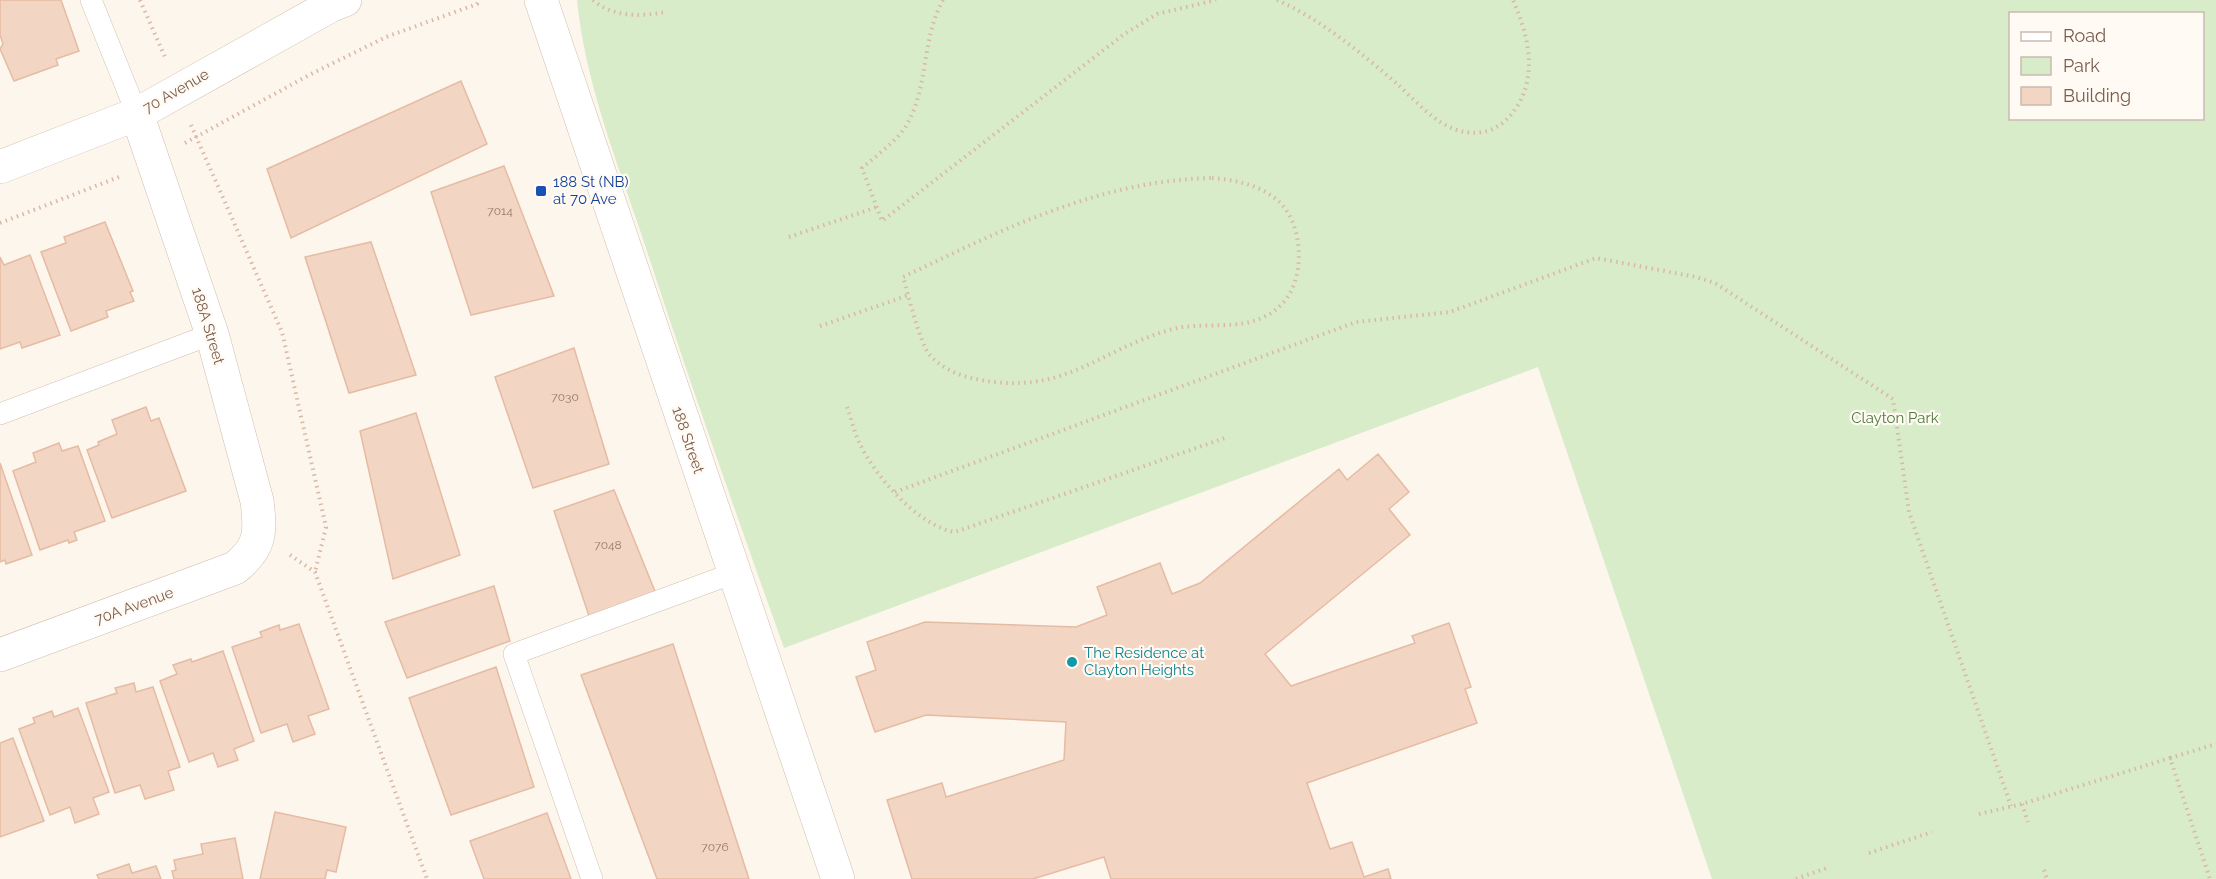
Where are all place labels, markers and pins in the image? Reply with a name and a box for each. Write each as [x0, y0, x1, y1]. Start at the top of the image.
place label: 188 St (NB) at 70 Ave [553, 173, 628, 208]
marker: 188 St (NB) at 70 Ave [534, 184, 548, 198]
place label: The Residence at Clayton Heights [1084, 644, 1204, 679]
marker: The Residence at Clayton Heights [1065, 655, 1079, 669]

